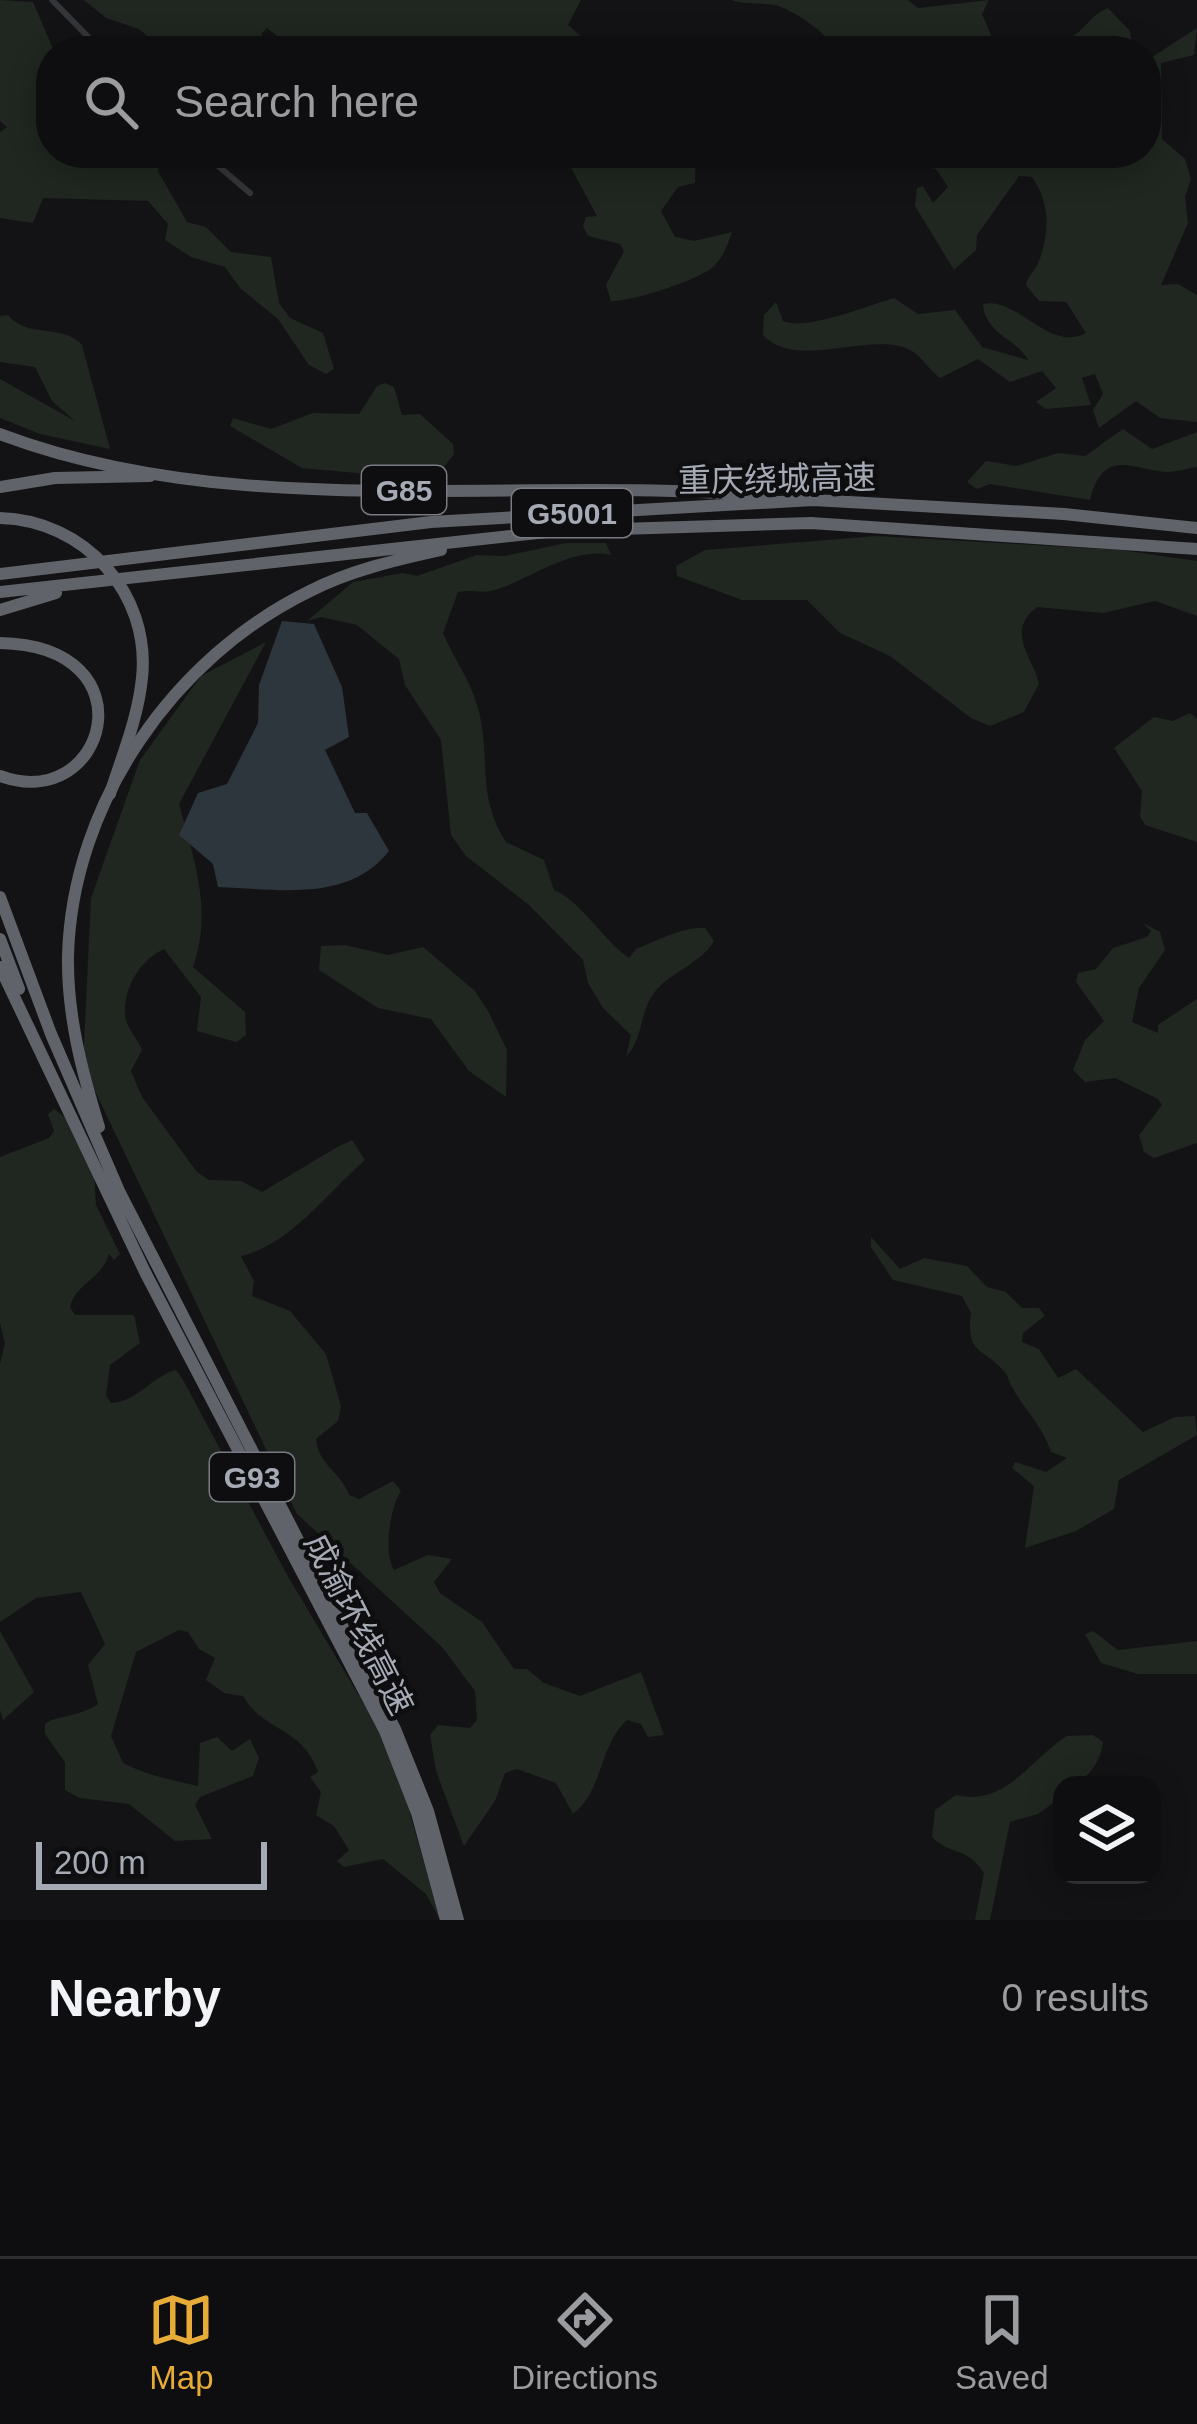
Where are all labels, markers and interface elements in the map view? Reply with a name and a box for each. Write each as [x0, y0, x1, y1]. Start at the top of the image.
search box [36, 36, 1161, 168]
icon: search [78, 69, 144, 135]
text: Search here [174, 76, 419, 127]
street label: 重庆绕城高速 [678, 459, 876, 499]
road number: G85 [362, 466, 446, 514]
road number: G5001 [512, 489, 632, 537]
road number: G93 [210, 1453, 294, 1501]
street label: 成渝环线高速 [298, 1527, 420, 1721]
map controls [1053, 1776, 1161, 1884]
button: layers [1053, 1776, 1161, 1884]
scale bar [36, 1836, 267, 1889]
text: 200 m [54, 1844, 146, 1881]
text: Nearby [48, 1970, 221, 2027]
text: 0 results [1002, 1976, 1149, 2019]
tab: Map [148, 2287, 214, 2397]
tab: Directions [511, 2287, 658, 2397]
tab: Saved [955, 2287, 1049, 2397]

